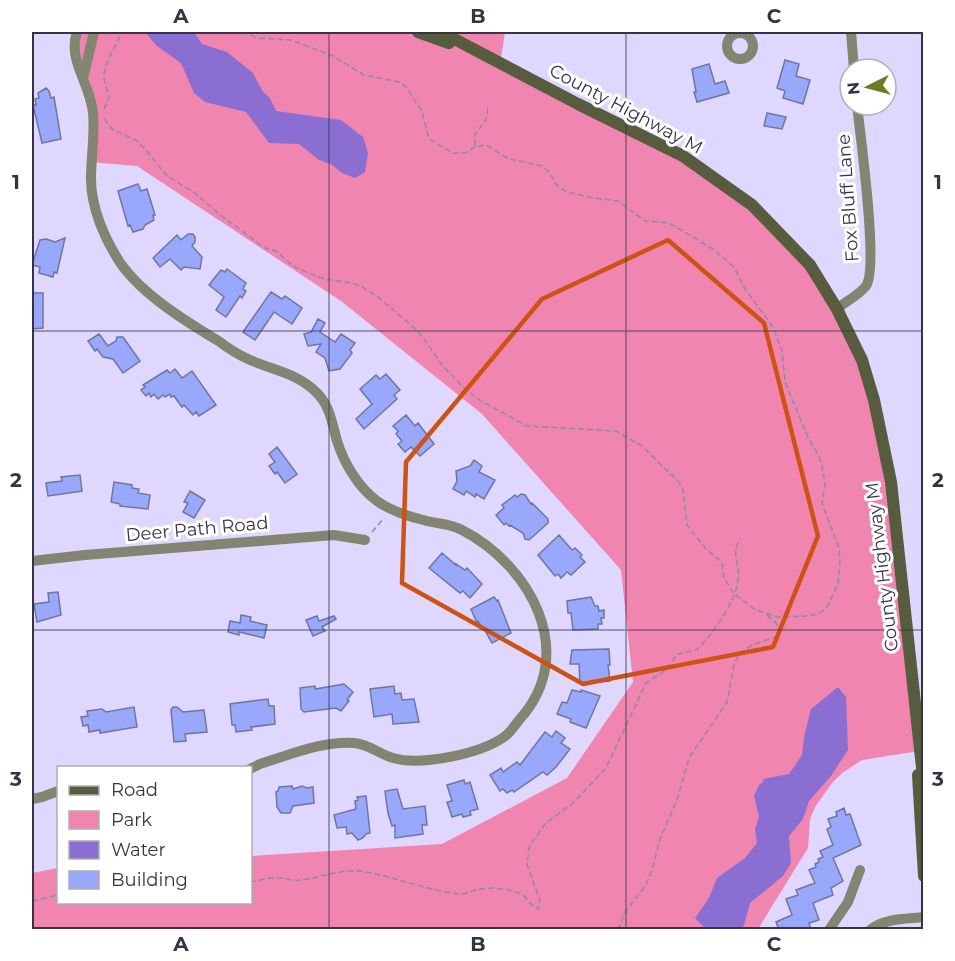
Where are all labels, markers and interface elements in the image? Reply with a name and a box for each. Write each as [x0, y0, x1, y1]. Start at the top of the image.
text: A [172, 4, 189, 28]
text: B [470, 4, 486, 28]
text: C [767, 4, 782, 28]
north arrow [838, 57, 898, 117]
street label: County Highway M [546, 59, 706, 159]
text: N [843, 81, 864, 96]
street label: Fox Bluff Lane [833, 133, 863, 263]
text: 1 [12, 170, 20, 194]
text: 1 [934, 170, 942, 194]
text: 2 [10, 468, 22, 492]
text: 2 [932, 468, 944, 492]
street label: County Highway M [861, 481, 903, 653]
street label: Deer Path Road [125, 512, 269, 546]
legend [57, 766, 252, 904]
text: 3 [9, 767, 22, 791]
text: 3 [931, 767, 944, 791]
text: Road [111, 779, 158, 801]
text: Park [111, 809, 152, 831]
text: Water [111, 839, 166, 861]
text: Building [111, 869, 188, 891]
text: A [172, 932, 189, 956]
text: B [470, 932, 486, 956]
text: C [767, 932, 782, 956]

